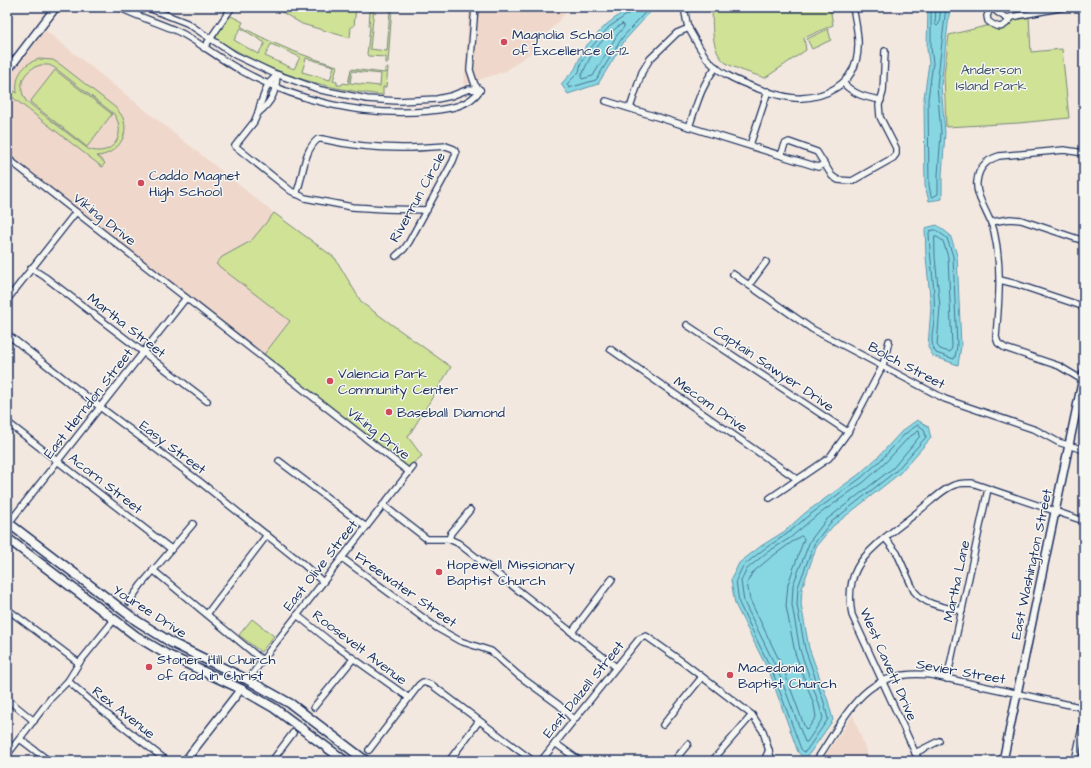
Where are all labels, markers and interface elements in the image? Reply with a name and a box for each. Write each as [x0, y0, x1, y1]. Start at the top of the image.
place label: Magnolia School of Excellence 6-12 [512, 25, 629, 61]
marker: Magnolia School of Excellence 6-12 [499, 37, 509, 47]
park label: Anderson Island Park [956, 60, 1027, 96]
street label: Riverrun Circle [385, 148, 451, 246]
place label: Caddo Magnet High School [149, 166, 240, 202]
marker: Caddo Magnet High School [136, 178, 146, 188]
street label: Viking Drive [69, 189, 141, 251]
street label: Martha Street [83, 289, 170, 363]
street label: Captain Sawyer Drive [709, 321, 838, 417]
street label: Bolch Street [864, 337, 949, 395]
street label: East Herndon Street [39, 344, 139, 463]
place label: Valencia Park Community Center [338, 364, 458, 400]
street label: Mecom Drive [669, 372, 752, 438]
marker: Valencia Park Community Center [325, 376, 335, 386]
street label: Viking Drive [343, 403, 415, 465]
place label: Baseball Diamond [397, 403, 505, 423]
marker: Baseball Diamond [384, 407, 394, 417]
street label: Easy Street [135, 416, 210, 480]
street label: Acorn Street [64, 448, 147, 519]
street label: East Washington Street [1006, 487, 1058, 641]
street label: East Olive Street [279, 515, 363, 616]
street label: Martha Lane [939, 538, 975, 624]
street label: Freewater Street [350, 547, 461, 633]
place label: Hopewell Missionary Baptist Church [447, 555, 575, 591]
marker: Hopewell Missionary Baptist Church [434, 567, 444, 577]
street label: Youree Drive [108, 580, 191, 644]
street label: Roosevelt Avenue [308, 605, 411, 690]
street label: West Cavett Drive [854, 605, 922, 724]
street label: East Dalzell Street [538, 637, 629, 742]
place label: Stoner Hill Church of God in Christ [157, 650, 276, 686]
street label: Sevier Street [915, 654, 1007, 690]
place label: Macedonia Baptist Church [738, 658, 836, 694]
marker: Stoner Hill Church of God in Christ [144, 662, 154, 672]
marker: Macedonia Baptist Church [725, 670, 735, 680]
street label: Rex Avenue [88, 682, 160, 744]

